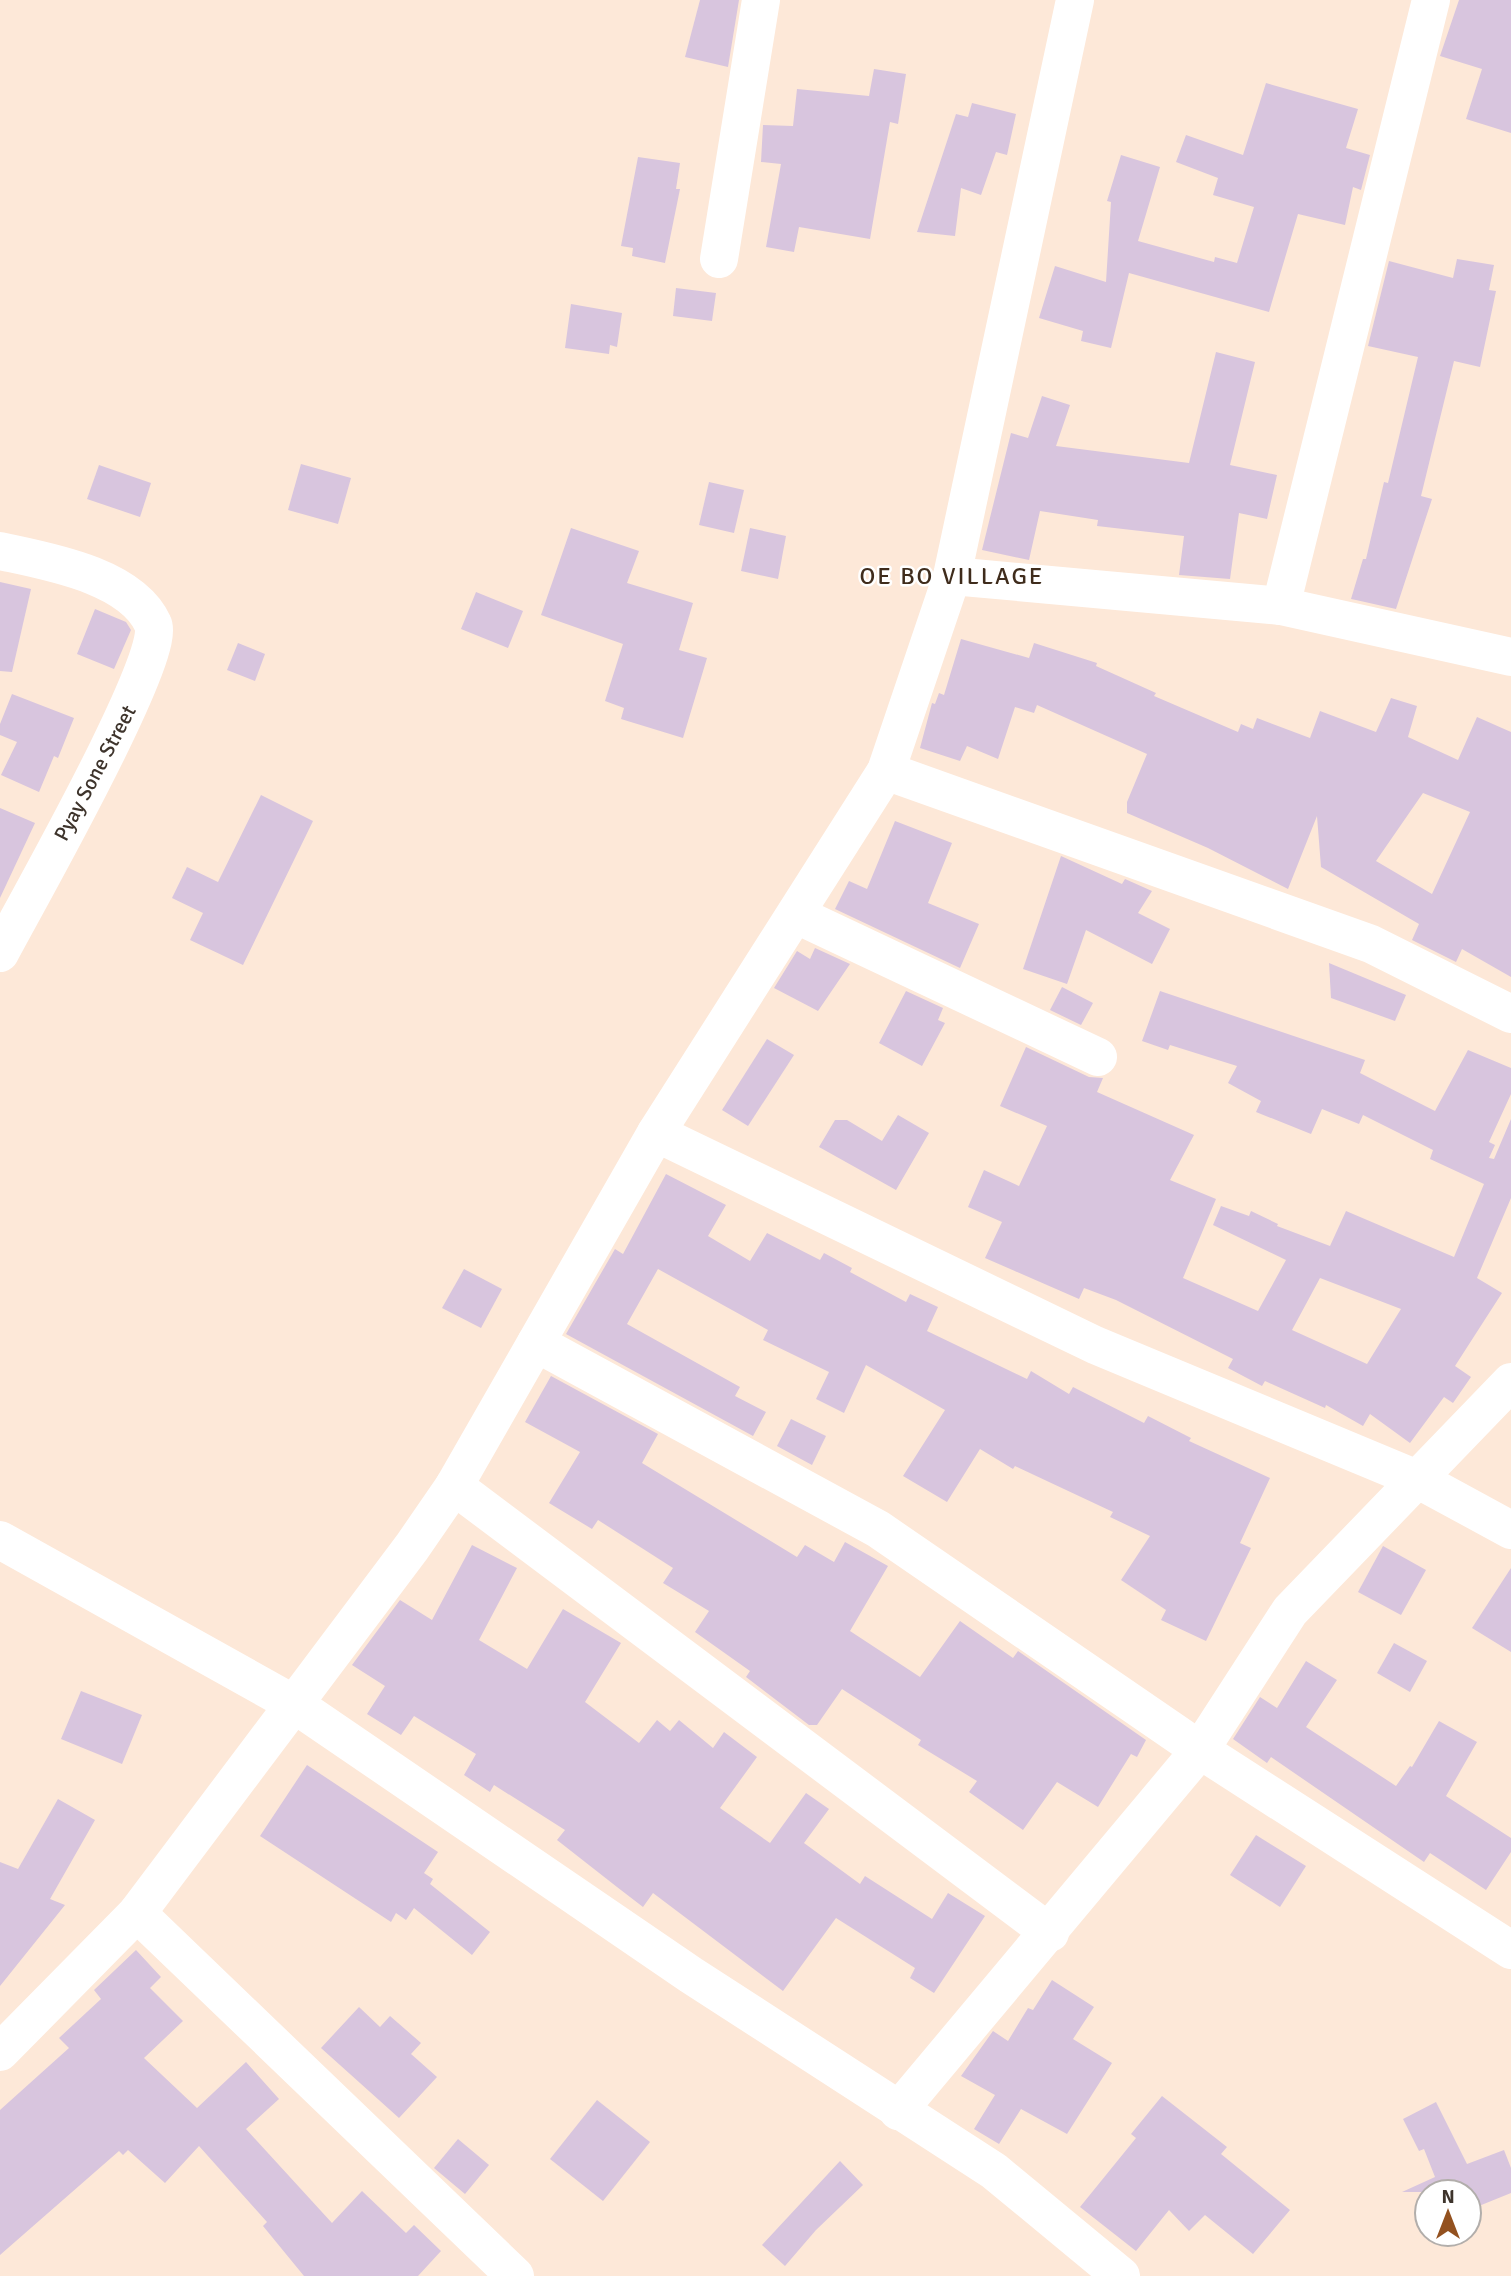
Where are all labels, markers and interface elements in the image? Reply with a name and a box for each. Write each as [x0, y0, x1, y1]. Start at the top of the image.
district label: OE BO VILLAGE [860, 561, 1044, 591]
street label: Pyay Sone Street [48, 701, 142, 845]
north arrow [1413, 2178, 1483, 2248]
text: N [1441, 2185, 1455, 2209]

